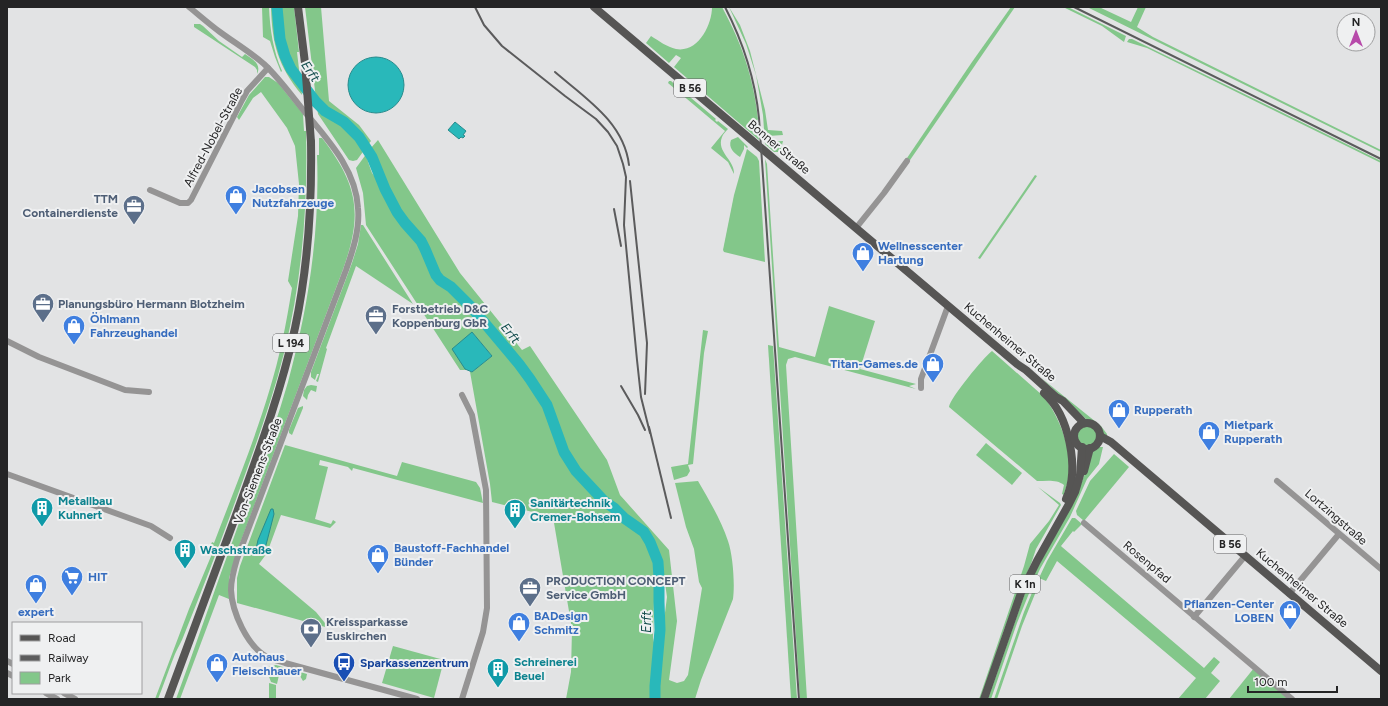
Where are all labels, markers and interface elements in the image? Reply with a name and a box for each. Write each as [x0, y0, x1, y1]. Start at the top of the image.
north arrow [1336, 12, 1376, 52]
text: N [1352, 16, 1360, 29]
water label: Erft [298, 58, 323, 85]
road number: B 56 [674, 79, 706, 97]
street label: Alfred-Nobel-Straße [181, 84, 245, 189]
street label: Bonner Straße [745, 117, 813, 177]
place label: Jacobsen Nutzfahrzeuge [252, 182, 334, 210]
shop icon: Jacobsen Nutzfahrzeuge [223, 183, 249, 216]
place label: TTM Containerdienste [23, 192, 118, 220]
office icon: TTM Containerdienste [121, 193, 147, 226]
place label: Wellnesscenter Hartung [878, 239, 963, 267]
shop icon: Wellnesscenter Hartung [850, 240, 876, 273]
office icon: Planungsbüro Hermann Blotzheim [30, 291, 56, 324]
place label: Planungsbüro Hermann Blotzheim [58, 297, 245, 311]
street label: Kuchenheimer Straße [961, 299, 1059, 385]
place label: Forstbetrieb D&C Koppenburg GbR [392, 302, 489, 330]
office icon: Forstbetrieb D&C Koppenburg GbR [363, 303, 389, 336]
place label: Öhlmann Fahrzeughandel [90, 312, 178, 340]
shop icon: Öhlmann Fahrzeughandel [61, 313, 87, 346]
water label: Erft [498, 320, 524, 347]
road number: L 194 [273, 334, 309, 352]
shop icon: Titan-Games.de [920, 351, 946, 384]
place label: Titan-Games.de [830, 357, 918, 371]
shop icon: Rupperath [1106, 397, 1132, 430]
place label: Rupperath [1134, 403, 1192, 417]
street label: Von-Siemens-Straße [231, 415, 285, 526]
place label: Mietpark Rupperath [1224, 418, 1282, 446]
shop icon: Mietpark Rupperath [1196, 419, 1222, 452]
street label: Lortzingstraße [1302, 486, 1370, 548]
place label: Metallbau Kuhnert [58, 494, 112, 522]
building icon: Metallbau Kuhnert [29, 495, 55, 528]
place label: Sanitärtechnik Cremer-Bohsem [530, 496, 620, 524]
building icon: Sanitärtechnik Cremer-Bohsem [502, 497, 528, 530]
road number: B 56 [1214, 535, 1246, 553]
building icon: Waschstraße [172, 537, 198, 570]
street label: Rosenpfad [1120, 538, 1174, 586]
place label: Baustoff-Fachhandel Bünder [394, 541, 509, 569]
shop icon: Baustoff-Fachhandel Bünder [365, 542, 391, 575]
place label: Waschstraße [200, 543, 272, 557]
street label: Kuchenheimer Straße [1253, 545, 1351, 631]
supermarket icon: HIT [59, 564, 85, 597]
place label: HIT [88, 570, 107, 584]
shop icon: expert [23, 572, 49, 605]
place label: PRODUCTION CONCEPT Service GmbH [546, 574, 685, 602]
office icon: PRODUCTION CONCEPT Service GmbH [517, 575, 543, 608]
road number: K 1n [1010, 575, 1040, 593]
place label: Pflanzen-Center LOBEN [1184, 597, 1274, 625]
shop icon: Pflanzen-Center LOBEN [1277, 598, 1303, 631]
place label: expert [18, 605, 54, 619]
place label: BADesign Schmitz [534, 609, 588, 637]
shop icon: BADesign Schmitz [506, 610, 532, 643]
water label: Erft [639, 610, 654, 633]
place label: Kreissparkasse Euskirchen [326, 615, 408, 643]
bank icon: Kreissparkasse Euskirchen [298, 616, 324, 649]
legend [12, 622, 142, 694]
text: Road [48, 631, 76, 645]
place label: Autohaus Fleischhauer [232, 650, 302, 678]
bus stop icon: Sparkassenzentrum [331, 650, 357, 683]
text: Railway [48, 651, 89, 665]
shop icon: Autohaus Fleischhauer [204, 651, 230, 684]
place label: Schreinerei Beuel [514, 655, 577, 683]
place label: Sparkassenzentrum [360, 656, 468, 670]
building icon: Schreinerei Beuel [485, 656, 511, 689]
scale bar [1248, 668, 1337, 694]
text: Park [48, 671, 71, 685]
text: 100 m [1254, 675, 1288, 689]

